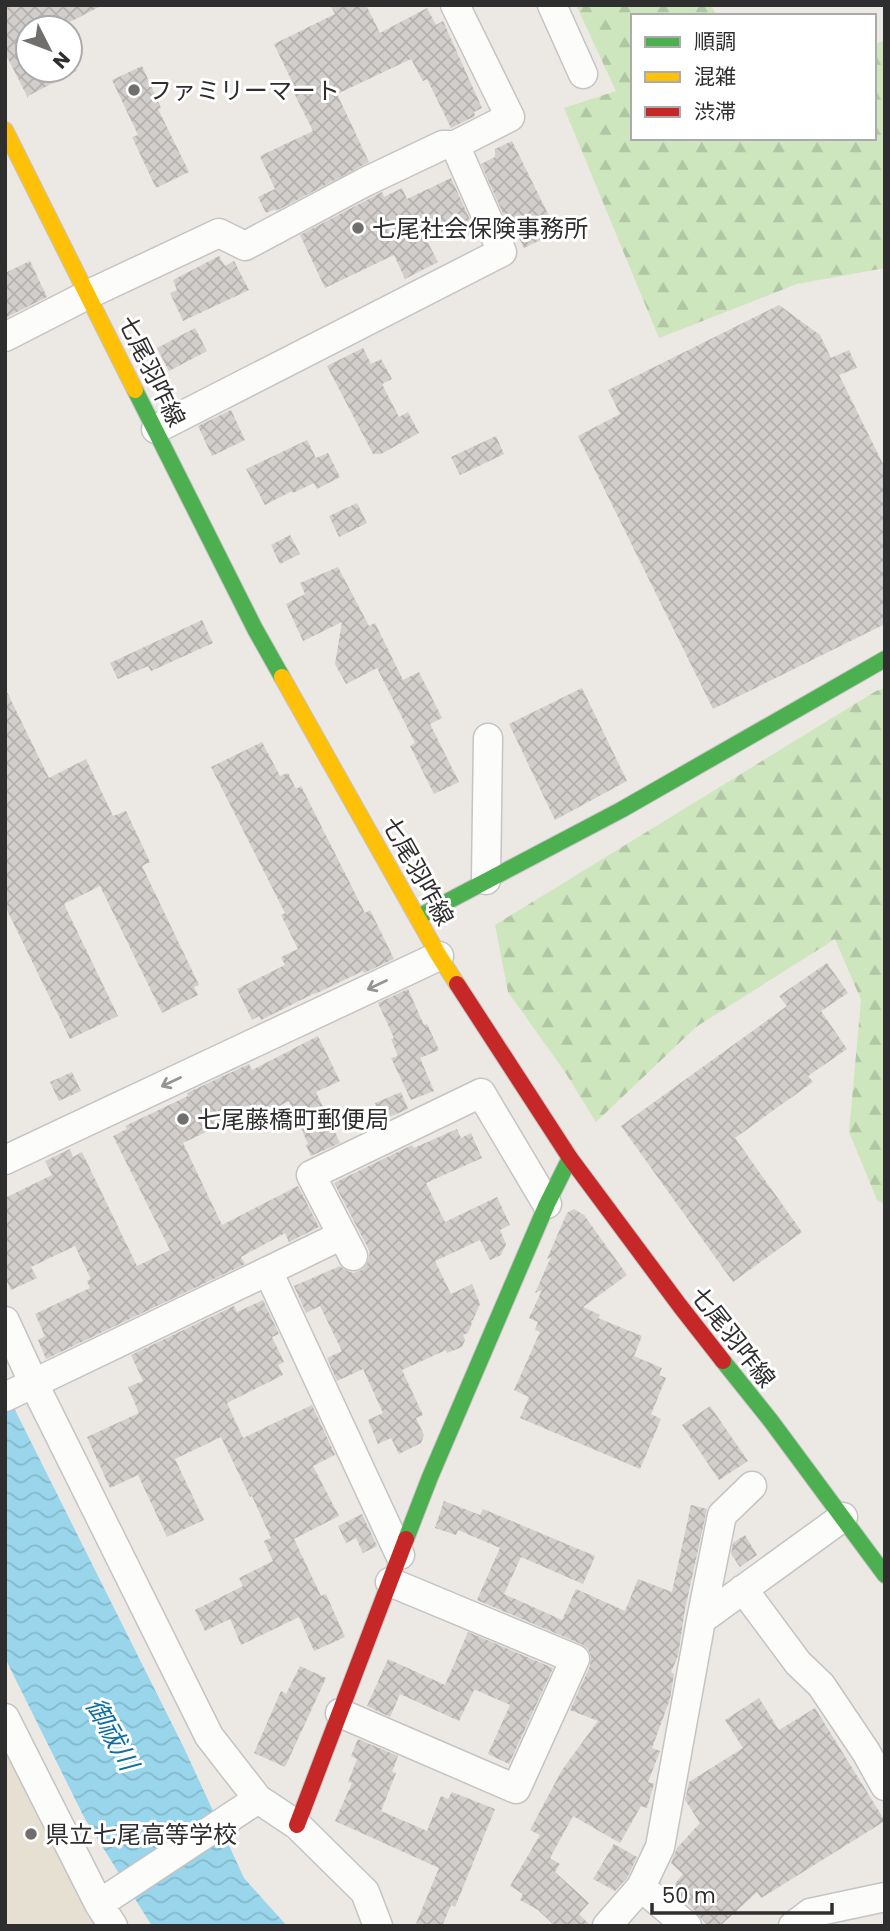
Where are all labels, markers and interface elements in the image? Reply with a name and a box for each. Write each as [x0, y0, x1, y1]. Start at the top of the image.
north arrow [14, 14, 84, 84]
legend [631, 14, 876, 140]
text: 順調 [694, 27, 736, 56]
text: N [46, 46, 76, 74]
text: 混雑 [694, 62, 736, 91]
place label: ファミリーマート [148, 74, 340, 107]
marker: ファミリーマート [126, 82, 142, 98]
text: 渋滞 [694, 97, 736, 126]
place label: 七尾社会保険事務所 [372, 212, 588, 245]
marker: 七尾社会保険事務所 [350, 220, 366, 236]
street label: 七尾羽咋線 [111, 310, 193, 432]
street label: 七尾羽咋線 [374, 811, 462, 931]
one-way arrow [367, 979, 388, 993]
one-way arrow [161, 1076, 182, 1089]
place label: 七尾藤橋町郵便局 [197, 1103, 389, 1136]
marker: 七尾藤橋町郵便局 [175, 1111, 191, 1127]
street label: 七尾羽咋線 [683, 1280, 783, 1394]
water label: 御祓川 [77, 1691, 148, 1779]
place label: 県立七尾高等学校 [45, 1818, 237, 1851]
marker: 県立七尾高等学校 [23, 1826, 39, 1842]
scale bar [652, 1871, 832, 1915]
text: 50 m [662, 1881, 716, 1910]

